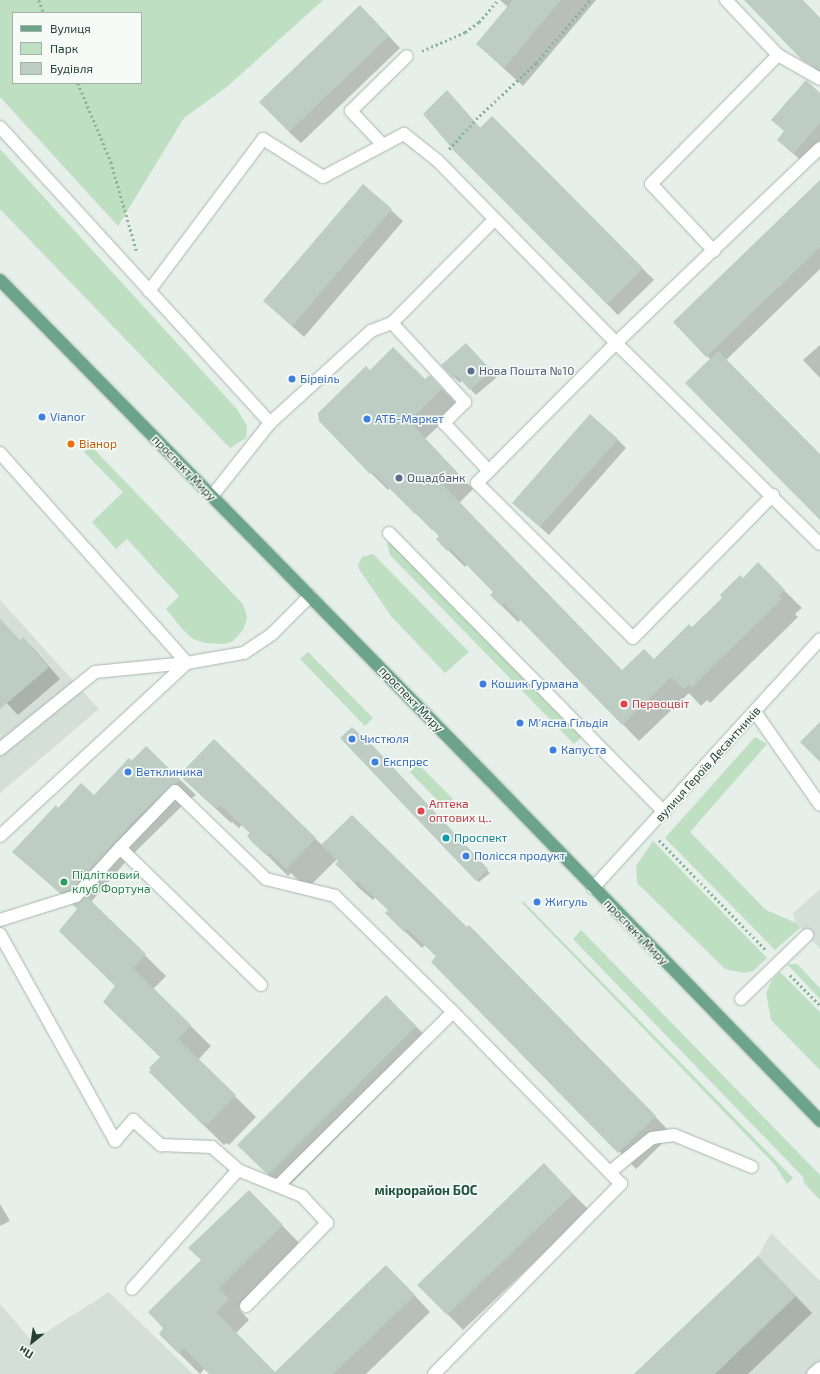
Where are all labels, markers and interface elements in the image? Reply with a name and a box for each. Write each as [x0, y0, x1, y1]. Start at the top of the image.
legend [12, 12, 142, 84]
text: Вулиця [50, 21, 91, 35]
text: Парк [50, 41, 78, 55]
text: Будівля [50, 61, 93, 75]
place label: Нова Пошта №10 [479, 364, 574, 378]
marker: Нова Пошта №10 [466, 366, 476, 376]
place label: Бірвіль [300, 372, 340, 386]
marker: Бірвіль [287, 374, 297, 384]
place label: Vianor [50, 410, 85, 424]
marker: Vianor [37, 412, 47, 422]
place label: АТБ-Маркет [375, 412, 444, 426]
marker: АТБ-Маркет [362, 414, 372, 424]
street label: проспект Миру [149, 432, 219, 504]
place label: Віанор [79, 437, 117, 451]
marker: Віанор [66, 439, 76, 449]
place label: Ощадбанк [407, 471, 466, 485]
marker: Ощадбанк [394, 473, 404, 483]
street label: проспект Миру [376, 663, 446, 735]
place label: Кошик Гурмана [491, 677, 579, 691]
marker: Кошик Гурмана [478, 679, 488, 689]
place label: Первоцвіт [632, 697, 690, 711]
marker: Первоцвіт [619, 699, 629, 709]
street label: вулиця Героїв Десантників [652, 703, 764, 825]
place label: М'ясна Гільдія [528, 716, 608, 730]
marker: М'ясна Гільдія [515, 718, 525, 728]
place label: Чистюля [360, 732, 409, 746]
marker: Чистюля [347, 734, 357, 744]
place label: Капуста [561, 743, 606, 757]
marker: Капуста [548, 745, 558, 755]
place label: Експрес [383, 755, 428, 769]
marker: Експрес [370, 757, 380, 767]
place label: Ветклиника [136, 765, 203, 779]
marker: Ветклиника [123, 767, 133, 777]
place label: Аптека оптових ц‥ [429, 797, 492, 825]
marker: Аптека оптових ц‥ [416, 806, 426, 816]
place label: Проспект [454, 831, 507, 845]
marker: Проспект [441, 833, 451, 843]
place label: Полісся продукт [474, 849, 566, 863]
marker: Полісся продукт [461, 851, 471, 861]
place label: Підлітковий клуб Фортуна [72, 868, 151, 896]
marker: Підлітковий клуб Фортуна [59, 877, 69, 887]
place label: Жигуль [545, 895, 587, 909]
street label: проспект Миру [601, 896, 671, 968]
marker: Жигуль [532, 897, 542, 907]
district label: мікрорайон БОС [374, 1182, 478, 1198]
north arrow [12, 1322, 52, 1362]
text: Пн [16, 1344, 35, 1362]

